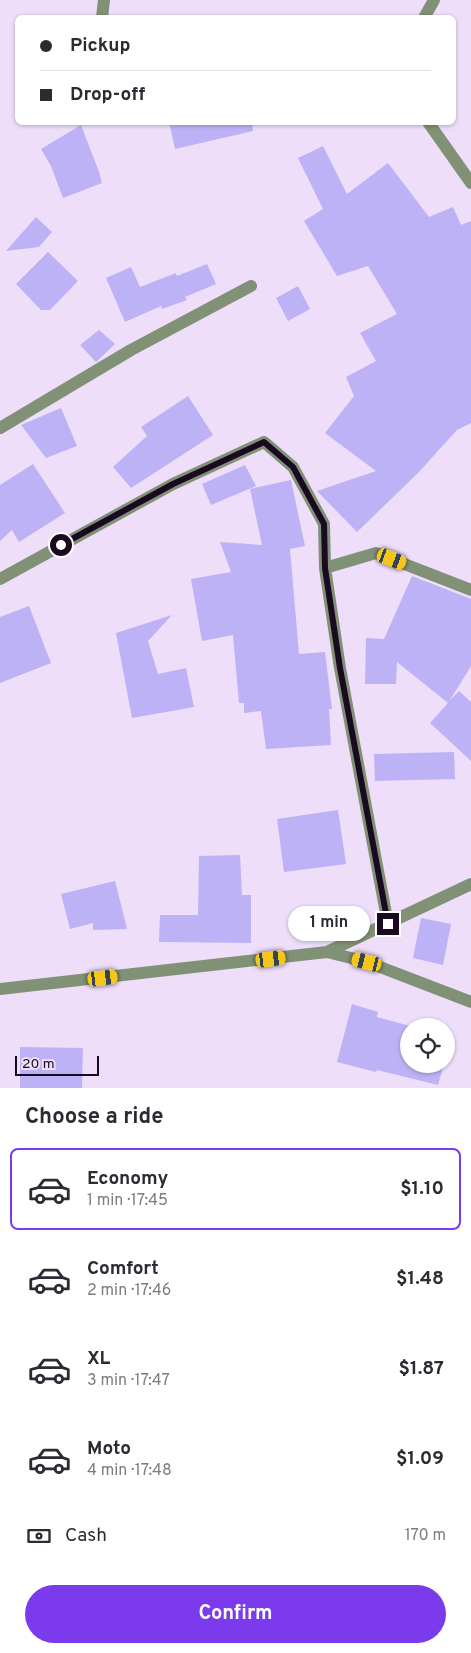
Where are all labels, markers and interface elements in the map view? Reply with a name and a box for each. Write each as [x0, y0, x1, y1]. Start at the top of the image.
text: Pickup [70, 34, 130, 58]
text: Drop-off [70, 83, 145, 107]
route start [50, 534, 72, 556]
car [375, 547, 408, 571]
callout: 1 min [288, 906, 370, 942]
text: 1 min [310, 913, 348, 933]
route end [377, 913, 399, 935]
car [255, 950, 286, 968]
car [350, 951, 383, 973]
car [87, 969, 118, 987]
map controls [400, 1018, 455, 1073]
button: locate [400, 1018, 455, 1073]
scale bar [15, 1053, 99, 1076]
text: 20 m [22, 1056, 55, 1073]
text: Choose a ride [25, 1104, 163, 1131]
icon: car [27, 1167, 72, 1212]
text: Economy [87, 1167, 168, 1191]
text: $1.10 [400, 1177, 444, 1201]
text: 1 min · 17:45 [87, 1191, 168, 1211]
icon: car [27, 1257, 72, 1302]
text: Comfort [87, 1257, 159, 1281]
text: $1.48 [396, 1267, 444, 1291]
text: 2 min · 17:46 [87, 1281, 171, 1301]
icon: car [27, 1347, 72, 1392]
text: XL [87, 1347, 110, 1371]
text: $1.87 [398, 1357, 444, 1381]
text: 3 min · 17:47 [87, 1371, 170, 1391]
icon: car [27, 1437, 72, 1482]
text: Moto [87, 1437, 131, 1461]
text: $1.09 [396, 1447, 444, 1471]
text: 4 min · 17:48 [87, 1461, 172, 1481]
icon: cash [25, 1522, 53, 1550]
text: Cash [65, 1524, 107, 1548]
text: 170 m [405, 1526, 446, 1546]
button: Confirm [25, 1585, 446, 1643]

